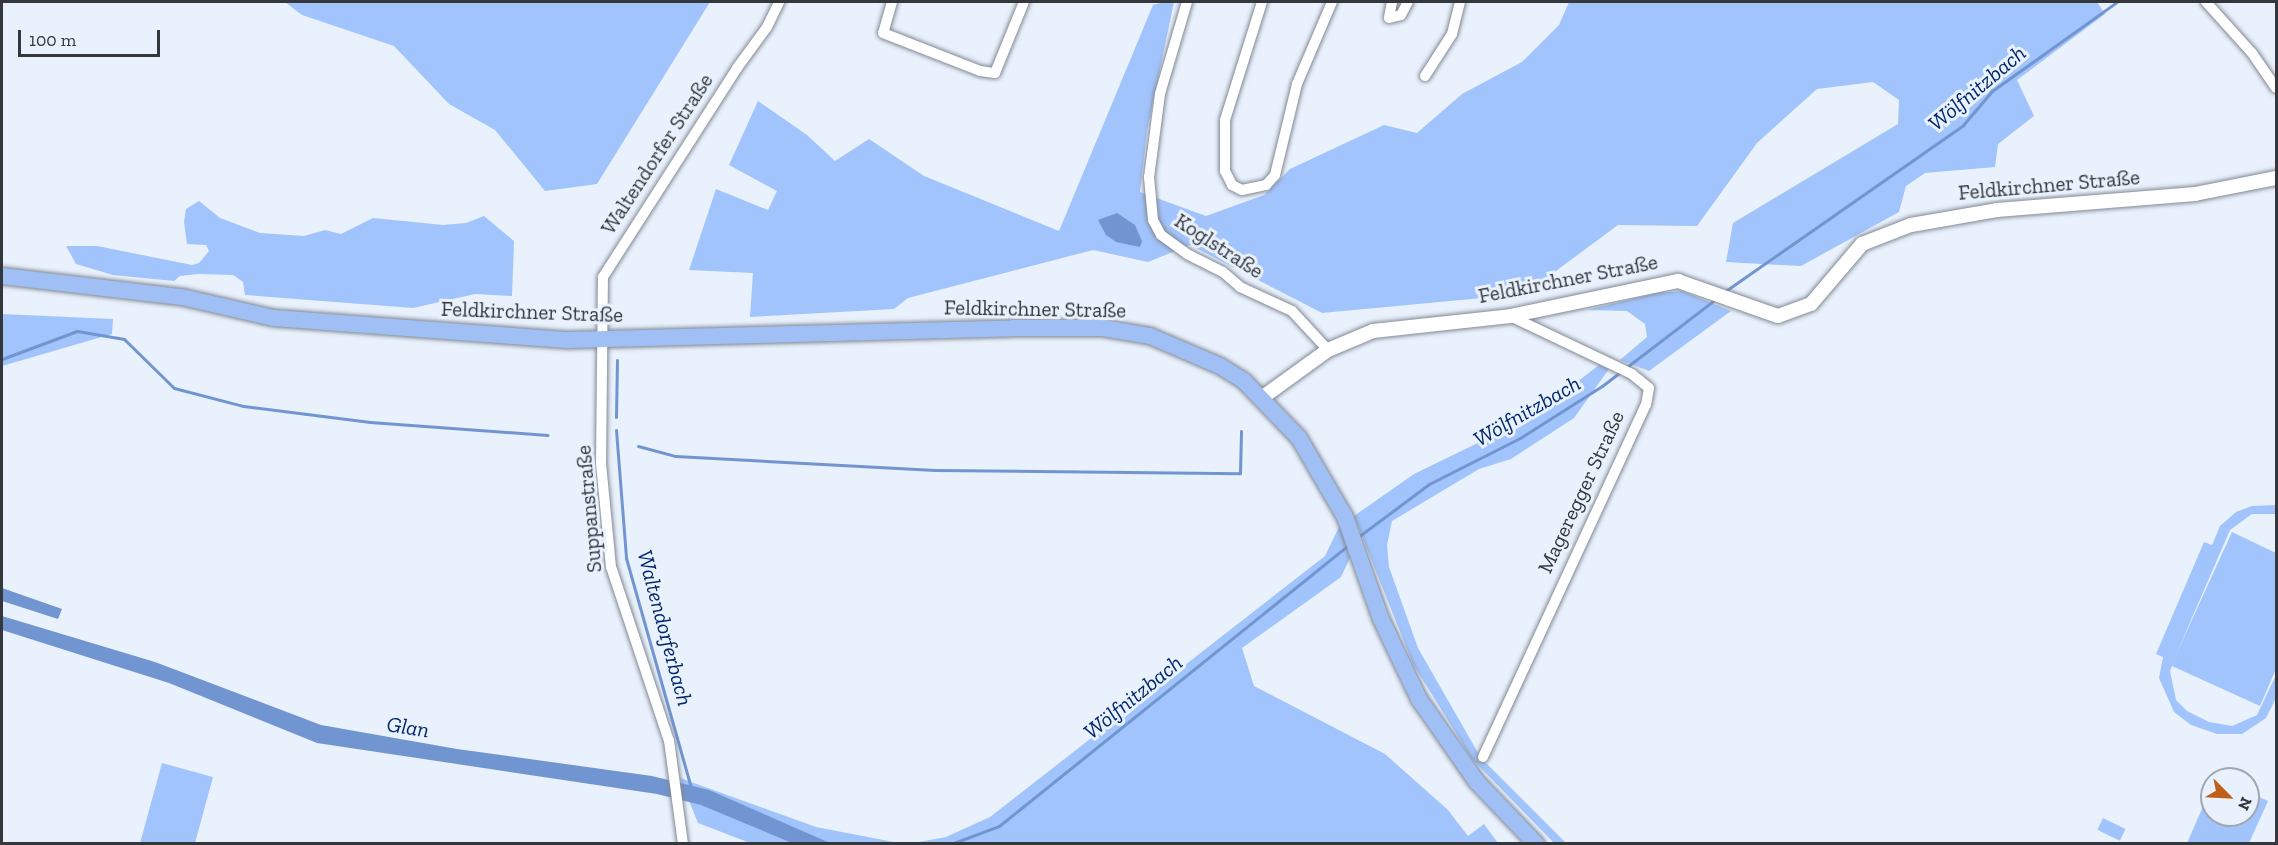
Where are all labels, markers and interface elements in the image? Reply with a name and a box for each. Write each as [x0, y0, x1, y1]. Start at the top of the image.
scale bar [21, 18, 164, 56]
text: 100 m [29, 29, 76, 51]
water label: Wölfnitzbach [1923, 40, 2031, 136]
street label: Waltendorfer Straße [596, 69, 718, 239]
street label: Feldkirchner Straße [1957, 165, 2141, 205]
street label: Koglstraße [1170, 208, 1268, 284]
street label: Feldkirchner Straße [1476, 249, 1660, 309]
street label: Feldkirchner Straße [944, 295, 1126, 323]
street label: Feldkirchner Straße [440, 296, 624, 328]
water label: Wölfnitzbach [1469, 370, 1585, 452]
street label: Mageregger Straße [1532, 407, 1630, 577]
street label: Suppanstraße [571, 444, 607, 574]
water label: Waltendorferbach [632, 547, 698, 709]
water label: Wölfnitzbach [1078, 649, 1188, 745]
water label: Glan [385, 711, 431, 743]
north arrow [2200, 767, 2260, 827]
text: N [2234, 794, 2256, 813]

